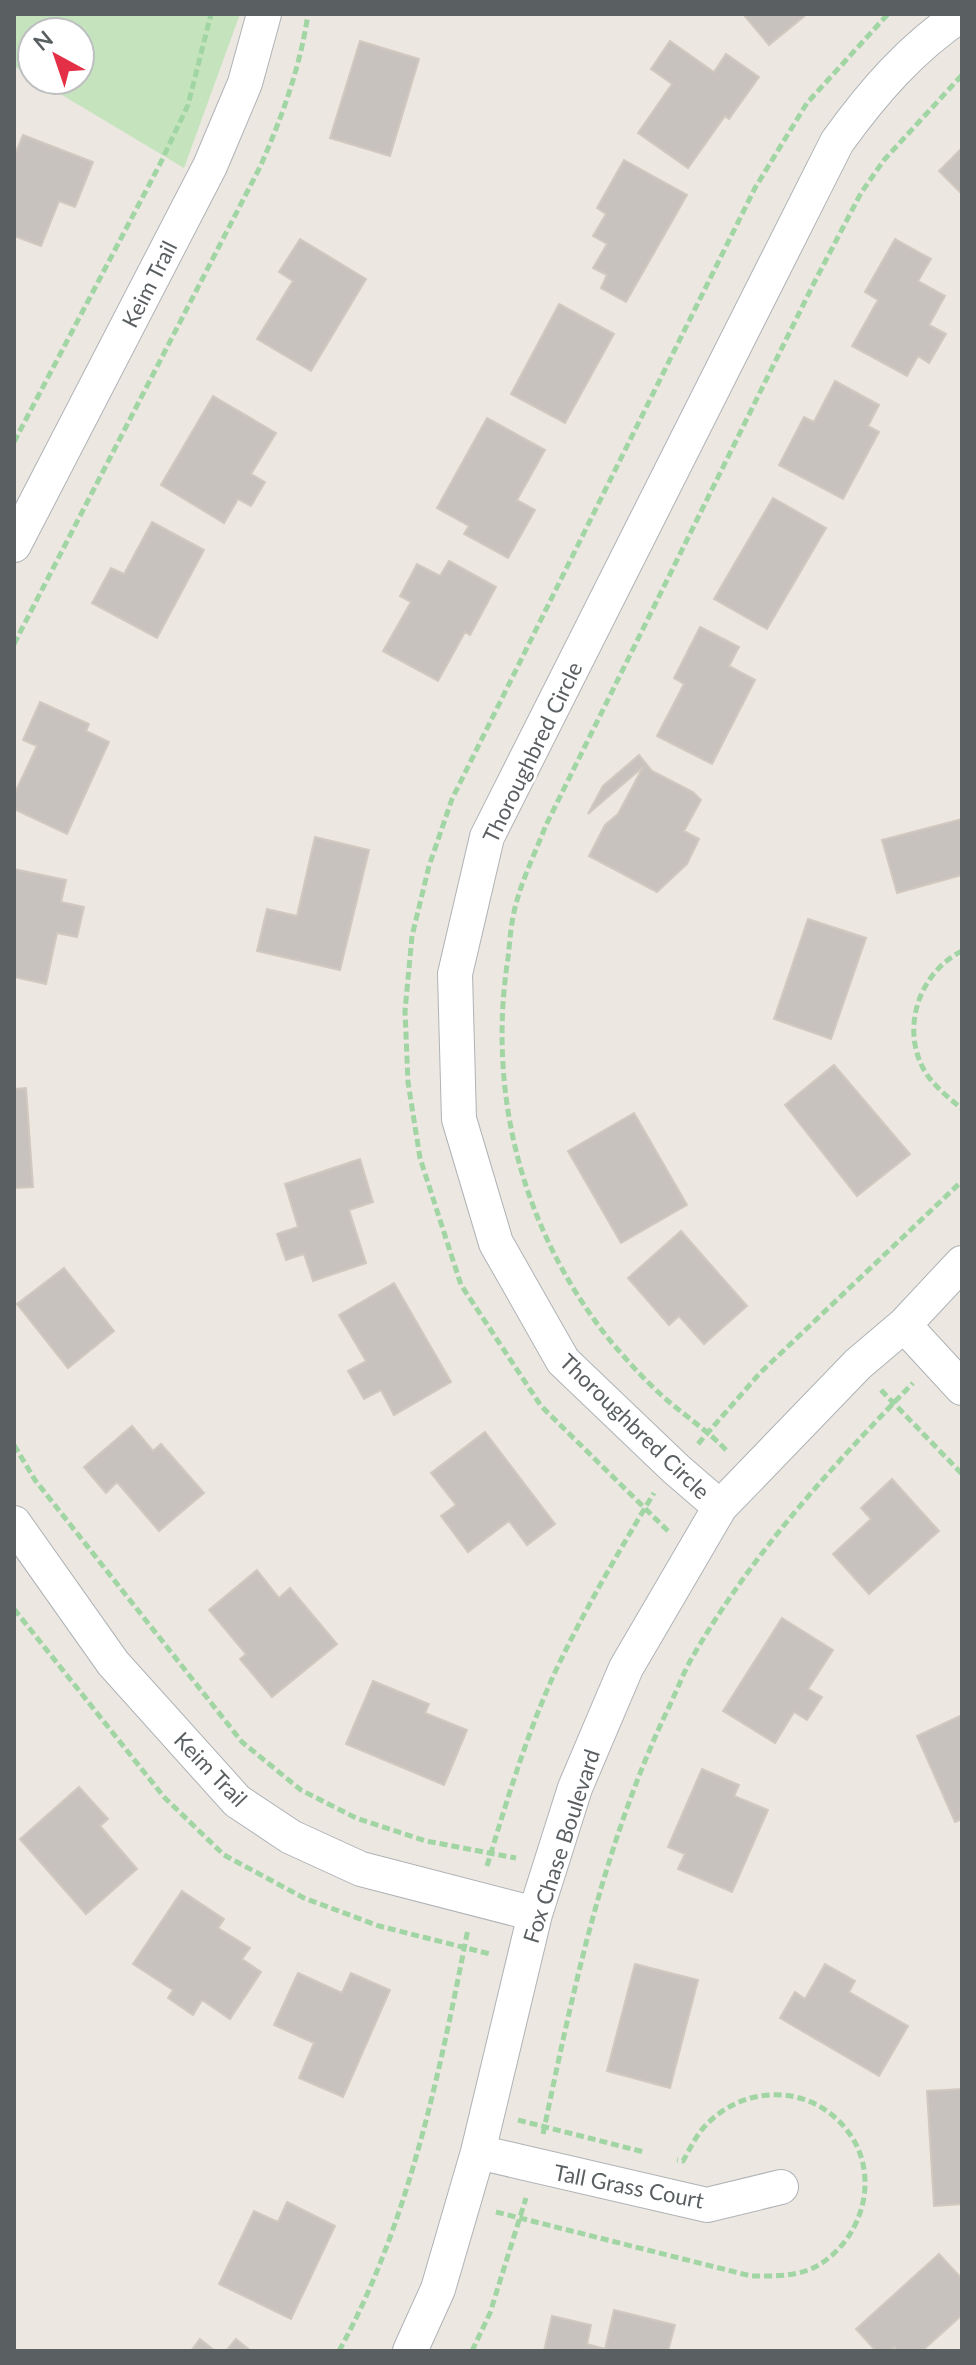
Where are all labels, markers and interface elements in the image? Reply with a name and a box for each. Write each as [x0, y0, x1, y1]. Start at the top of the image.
north arrow [16, 16, 96, 96]
text: N [28, 25, 58, 56]
street label: Keim Trail [116, 236, 182, 332]
street label: Thoroughbred Circle [476, 657, 588, 847]
street label: Thoroughbred Circle [554, 1348, 716, 1504]
street label: Keim Trail [169, 1726, 253, 1812]
street label: Fox Chase Boulevard [517, 1746, 605, 1946]
street label: Tall Grass Court [552, 2158, 706, 2214]

